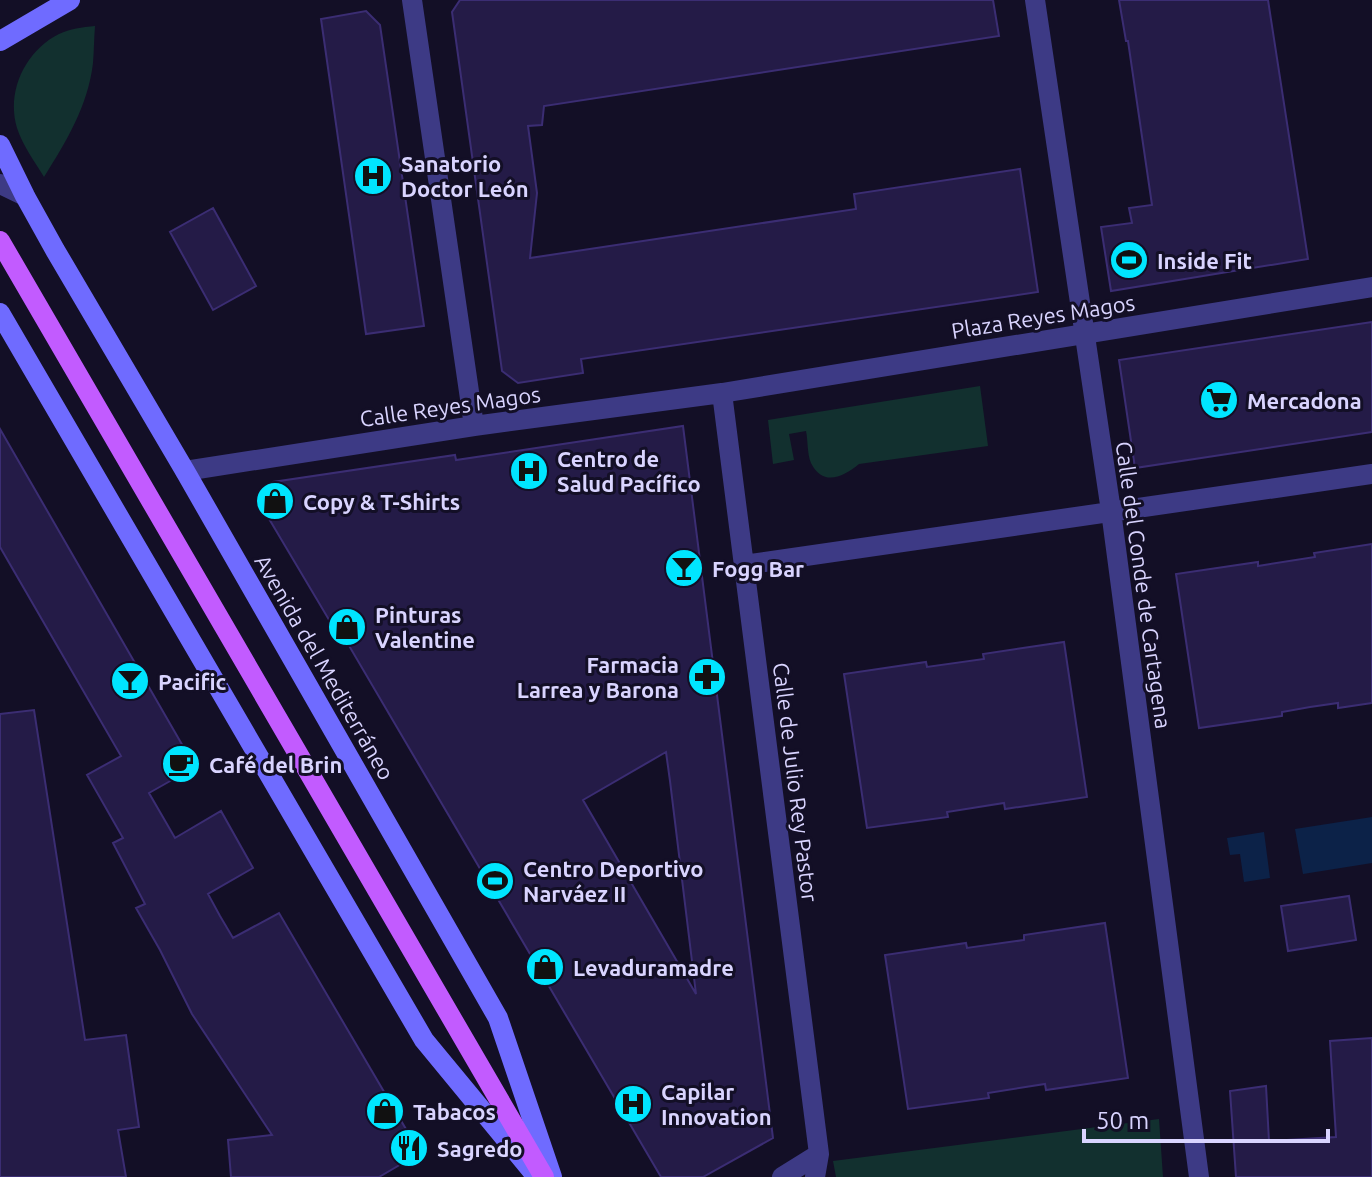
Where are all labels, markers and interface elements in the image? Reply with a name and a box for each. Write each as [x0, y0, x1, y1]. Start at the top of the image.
place label: Sanatorio Doctor León [401, 151, 529, 201]
hospital icon: Sanatorio Doctor León [352, 155, 394, 197]
sports icon: Inside Fit [1108, 239, 1150, 281]
place label: Inside Fit [1157, 248, 1252, 273]
street label: Plaza Reyes Magos [950, 289, 1136, 343]
supermarket icon: Mercadona [1198, 379, 1240, 421]
street label: Calle Reyes Magos [358, 381, 542, 431]
place label: Mercadona [1247, 388, 1362, 413]
street label: Calle del Conde de Cartagena [1111, 440, 1177, 730]
place label: Centro de Salud Pacífico [557, 446, 701, 496]
hospital icon: Centro de Salud Pacífico [508, 450, 550, 492]
shop icon: Copy & T-Shirts [254, 480, 296, 522]
place label: Copy & T-Shirts [303, 489, 460, 514]
bar icon: Fogg Bar [663, 547, 705, 589]
street label: Avenida del Mediterráneo [250, 550, 400, 784]
place label: Fogg Bar [712, 556, 804, 581]
place label: Pinturas Valentine [375, 602, 475, 652]
shop icon: Pinturas Valentine [326, 606, 368, 648]
place label: Farmacia Larrea y Barona [517, 652, 679, 702]
pharmacy icon: Farmacia Larrea y Barona [686, 656, 728, 698]
bar icon: Pacific [109, 660, 151, 702]
street label: Calle de Julio Rey Pastor [769, 661, 823, 904]
place label: Pacific [158, 669, 227, 694]
cafe icon: Café del Brin [160, 743, 202, 785]
place label: Café del Brin [209, 752, 342, 777]
place label: Centro Deportivo Narváez II [523, 856, 703, 906]
sports icon: Centro Deportivo Narváez II [474, 860, 516, 902]
shop icon: Levaduramadre [524, 946, 566, 988]
place label: Levaduramadre [573, 955, 734, 980]
place label: Capilar Innovation [661, 1079, 772, 1129]
hospital icon: Capilar Innovation [612, 1083, 654, 1125]
shop icon: Tabacos [364, 1090, 406, 1132]
scale bar [1084, 1093, 1328, 1143]
place label: Tabacos [413, 1099, 496, 1124]
text: 50 m [1096, 1107, 1149, 1134]
restaurant icon: Sagredo [388, 1127, 430, 1169]
place label: Sagredo [437, 1136, 523, 1161]

